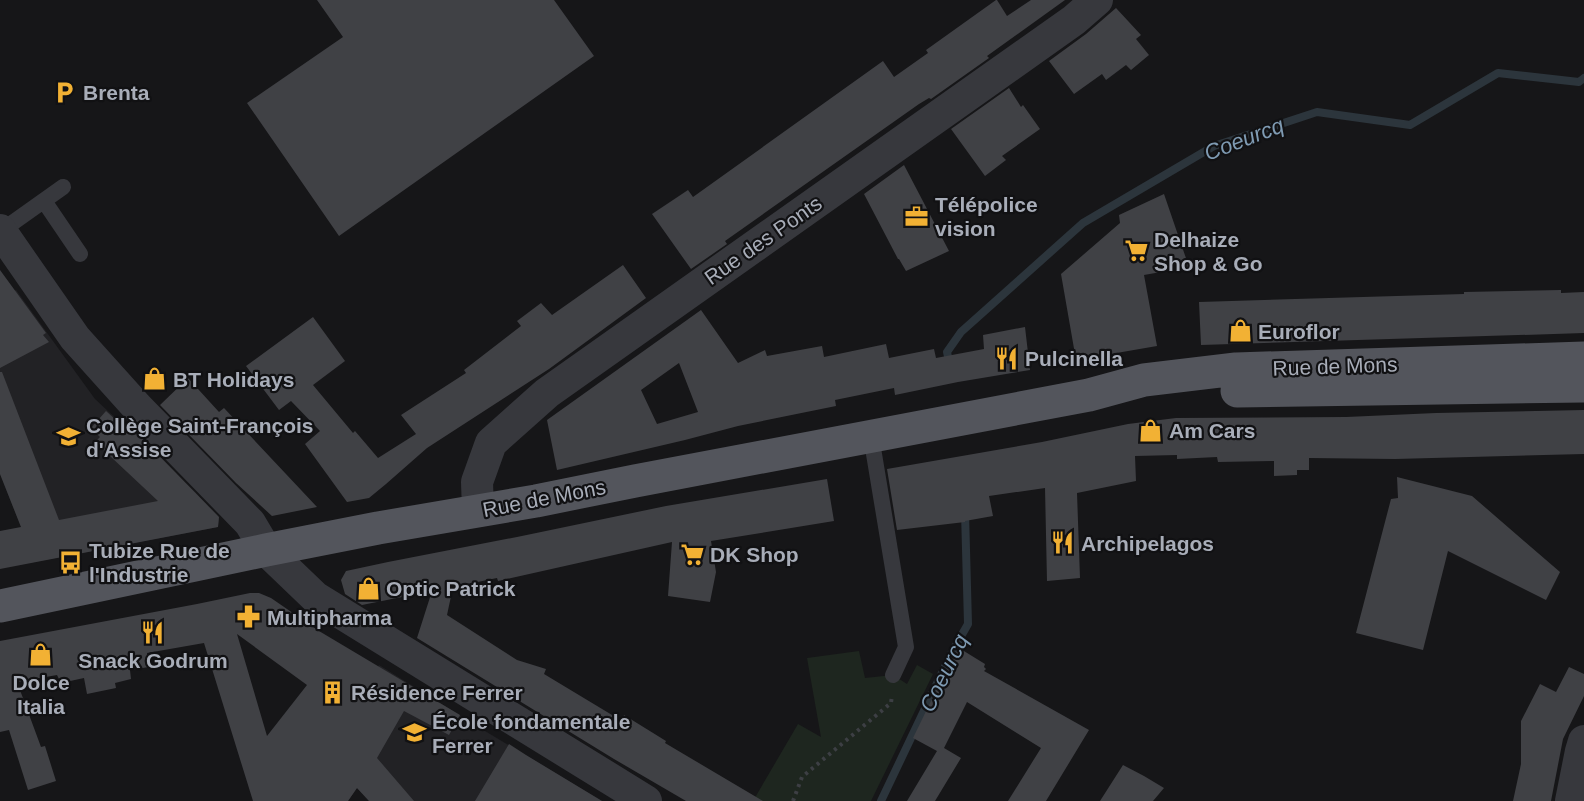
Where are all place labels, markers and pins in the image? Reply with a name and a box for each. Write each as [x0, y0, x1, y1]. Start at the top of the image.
parking icon: Brenta [52, 79, 78, 105]
place label: Brenta [83, 81, 150, 104]
place label: Télépolice vision [935, 193, 1038, 240]
office icon: Télépolice vision [904, 203, 930, 229]
place label: Delhaize Shop & Go [1154, 228, 1263, 275]
supermarket icon: Delhaize Shop & Go [1123, 238, 1149, 264]
shop icon: Euroflor [1227, 318, 1253, 344]
place label: Euroflor [1258, 320, 1340, 343]
restaurant icon: Pulcinella [994, 345, 1020, 371]
place label: Pulcinella [1025, 347, 1123, 370]
shop icon: BT Holidays [142, 366, 168, 392]
place label: BT Holidays [173, 368, 294, 391]
place label: Collège Saint-François d'Assise [86, 414, 314, 461]
shop icon: Am Cars [1138, 417, 1164, 443]
place label: Am Cars [1169, 419, 1255, 442]
school or university icon: Collège Saint-François d'Assise [55, 424, 81, 450]
restaurant icon: Archipelagos [1050, 530, 1076, 556]
place label: Archipelagos [1081, 532, 1214, 555]
place label: Tubize Rue de l'Industrie [89, 539, 230, 586]
supermarket icon: DK Shop [679, 541, 705, 567]
place label: DK Shop [710, 543, 799, 566]
bus stop icon: Tubize Rue de l'Industrie [58, 549, 84, 575]
shop icon: Optic Patrick [355, 575, 381, 601]
place label: Optic Patrick [386, 577, 516, 600]
pharmacy icon: Multipharma [236, 604, 262, 630]
place label: Multipharma [267, 606, 392, 629]
restaurant icon: Snack Godrum [140, 619, 166, 645]
shop icon: Dolce Italia [28, 641, 54, 667]
place label: Snack Godrum [78, 649, 228, 672]
place label: Dolce Italia [12, 671, 70, 718]
building icon: Résidence Ferrer [320, 679, 346, 705]
place label: Résidence Ferrer [351, 681, 523, 704]
place label: École fondamentale Ferrer [432, 710, 630, 757]
school or university icon: École fondamentale Ferrer [401, 720, 427, 746]

